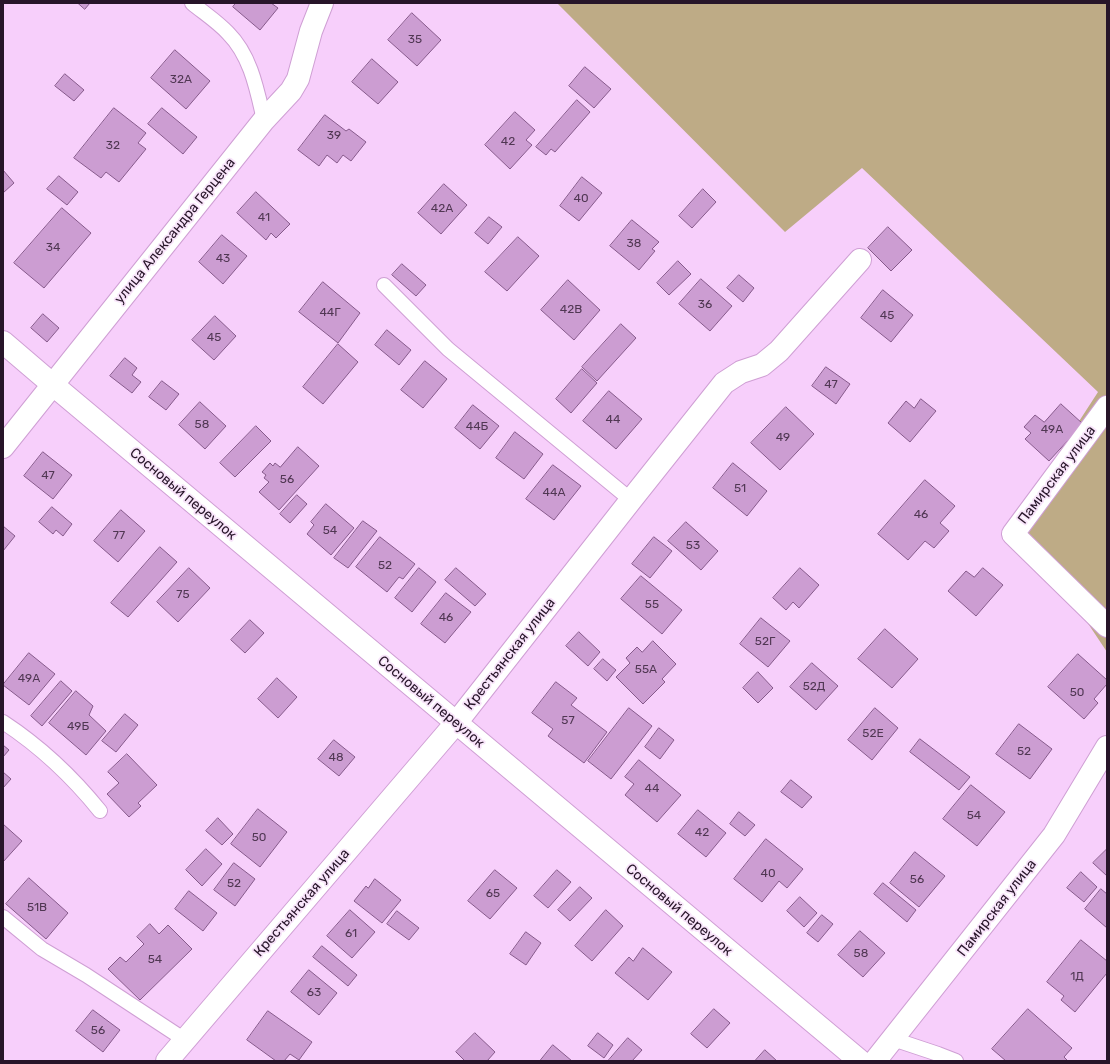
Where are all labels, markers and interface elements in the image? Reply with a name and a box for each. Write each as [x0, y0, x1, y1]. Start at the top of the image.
house number: 35 [408, 33, 422, 47]
house number: 32А [170, 73, 192, 87]
house number: 39 [327, 129, 341, 143]
house number: 42 [501, 135, 515, 149]
house number: 32 [106, 139, 120, 153]
street label: улица Александра Герцена [111, 155, 239, 307]
house number: 40 [573, 192, 589, 206]
house number: 42А [431, 202, 453, 216]
house number: 41 [258, 211, 270, 225]
house number: 38 [627, 237, 641, 251]
house number: 34 [46, 241, 60, 255]
house number: 43 [216, 252, 230, 266]
house number: 36 [698, 298, 712, 312]
house number: 42В [560, 303, 582, 317]
house number: 44Г [319, 306, 341, 320]
house number: 45 [880, 309, 894, 323]
house number: 45 [207, 331, 221, 345]
house number: 47 [824, 378, 838, 392]
house number: 44 [606, 413, 620, 427]
house number: 58 [195, 418, 209, 432]
house number: 44Б [466, 420, 488, 434]
street label: Памирская улица [1015, 423, 1099, 527]
house number: 49А [1041, 423, 1063, 437]
house number: 49 [776, 431, 790, 445]
street label: Сосновый переулок [126, 444, 240, 544]
house number: 47 [41, 469, 55, 483]
house number: 56 [280, 473, 294, 487]
house number: 51 [734, 482, 746, 496]
house number: 44А [543, 486, 565, 500]
house number: 46 [914, 508, 928, 522]
house number: 54 [323, 524, 337, 538]
house number: 77 [113, 529, 125, 543]
house number: 53 [686, 539, 700, 553]
house number: 52 [378, 559, 392, 573]
house number: 75 [176, 588, 190, 602]
street label: Крестьянская улица [461, 595, 559, 713]
house number: 55 [645, 598, 659, 612]
house number: 46 [439, 611, 453, 625]
house number: 52Г [755, 635, 775, 649]
street label: Сосновый переулок [374, 652, 488, 752]
house number: 55А [635, 663, 657, 677]
house number: 49А [18, 672, 40, 686]
house number: 52Д [803, 680, 825, 694]
house number: 50 [1070, 686, 1084, 700]
house number: 57 [561, 714, 575, 728]
house number: 49Б [67, 720, 89, 734]
house number: 52Е [862, 727, 884, 741]
house number: 52 [1017, 745, 1031, 759]
house number: 48 [328, 751, 344, 765]
house number: 44 [645, 782, 659, 796]
house number: 54 [967, 809, 981, 823]
house number: 42 [695, 826, 709, 840]
house number: 50 [252, 831, 266, 845]
street label: Крестьянская улица [251, 846, 353, 960]
street label: Памирская улица [954, 856, 1040, 960]
street label: Сосновый переулок [622, 860, 736, 960]
house number: 40 [760, 867, 776, 881]
house number: 56 [910, 873, 924, 887]
house number: 52 [227, 877, 241, 891]
house number: 65 [486, 887, 500, 901]
house number: 51В [27, 901, 47, 915]
house number: 61 [345, 927, 357, 941]
house number: 58 [854, 947, 868, 961]
house number: 54 [148, 953, 162, 967]
house number: 1Д [1070, 970, 1084, 984]
house number: 63 [307, 986, 321, 1000]
house number: 56 [91, 1024, 105, 1038]

